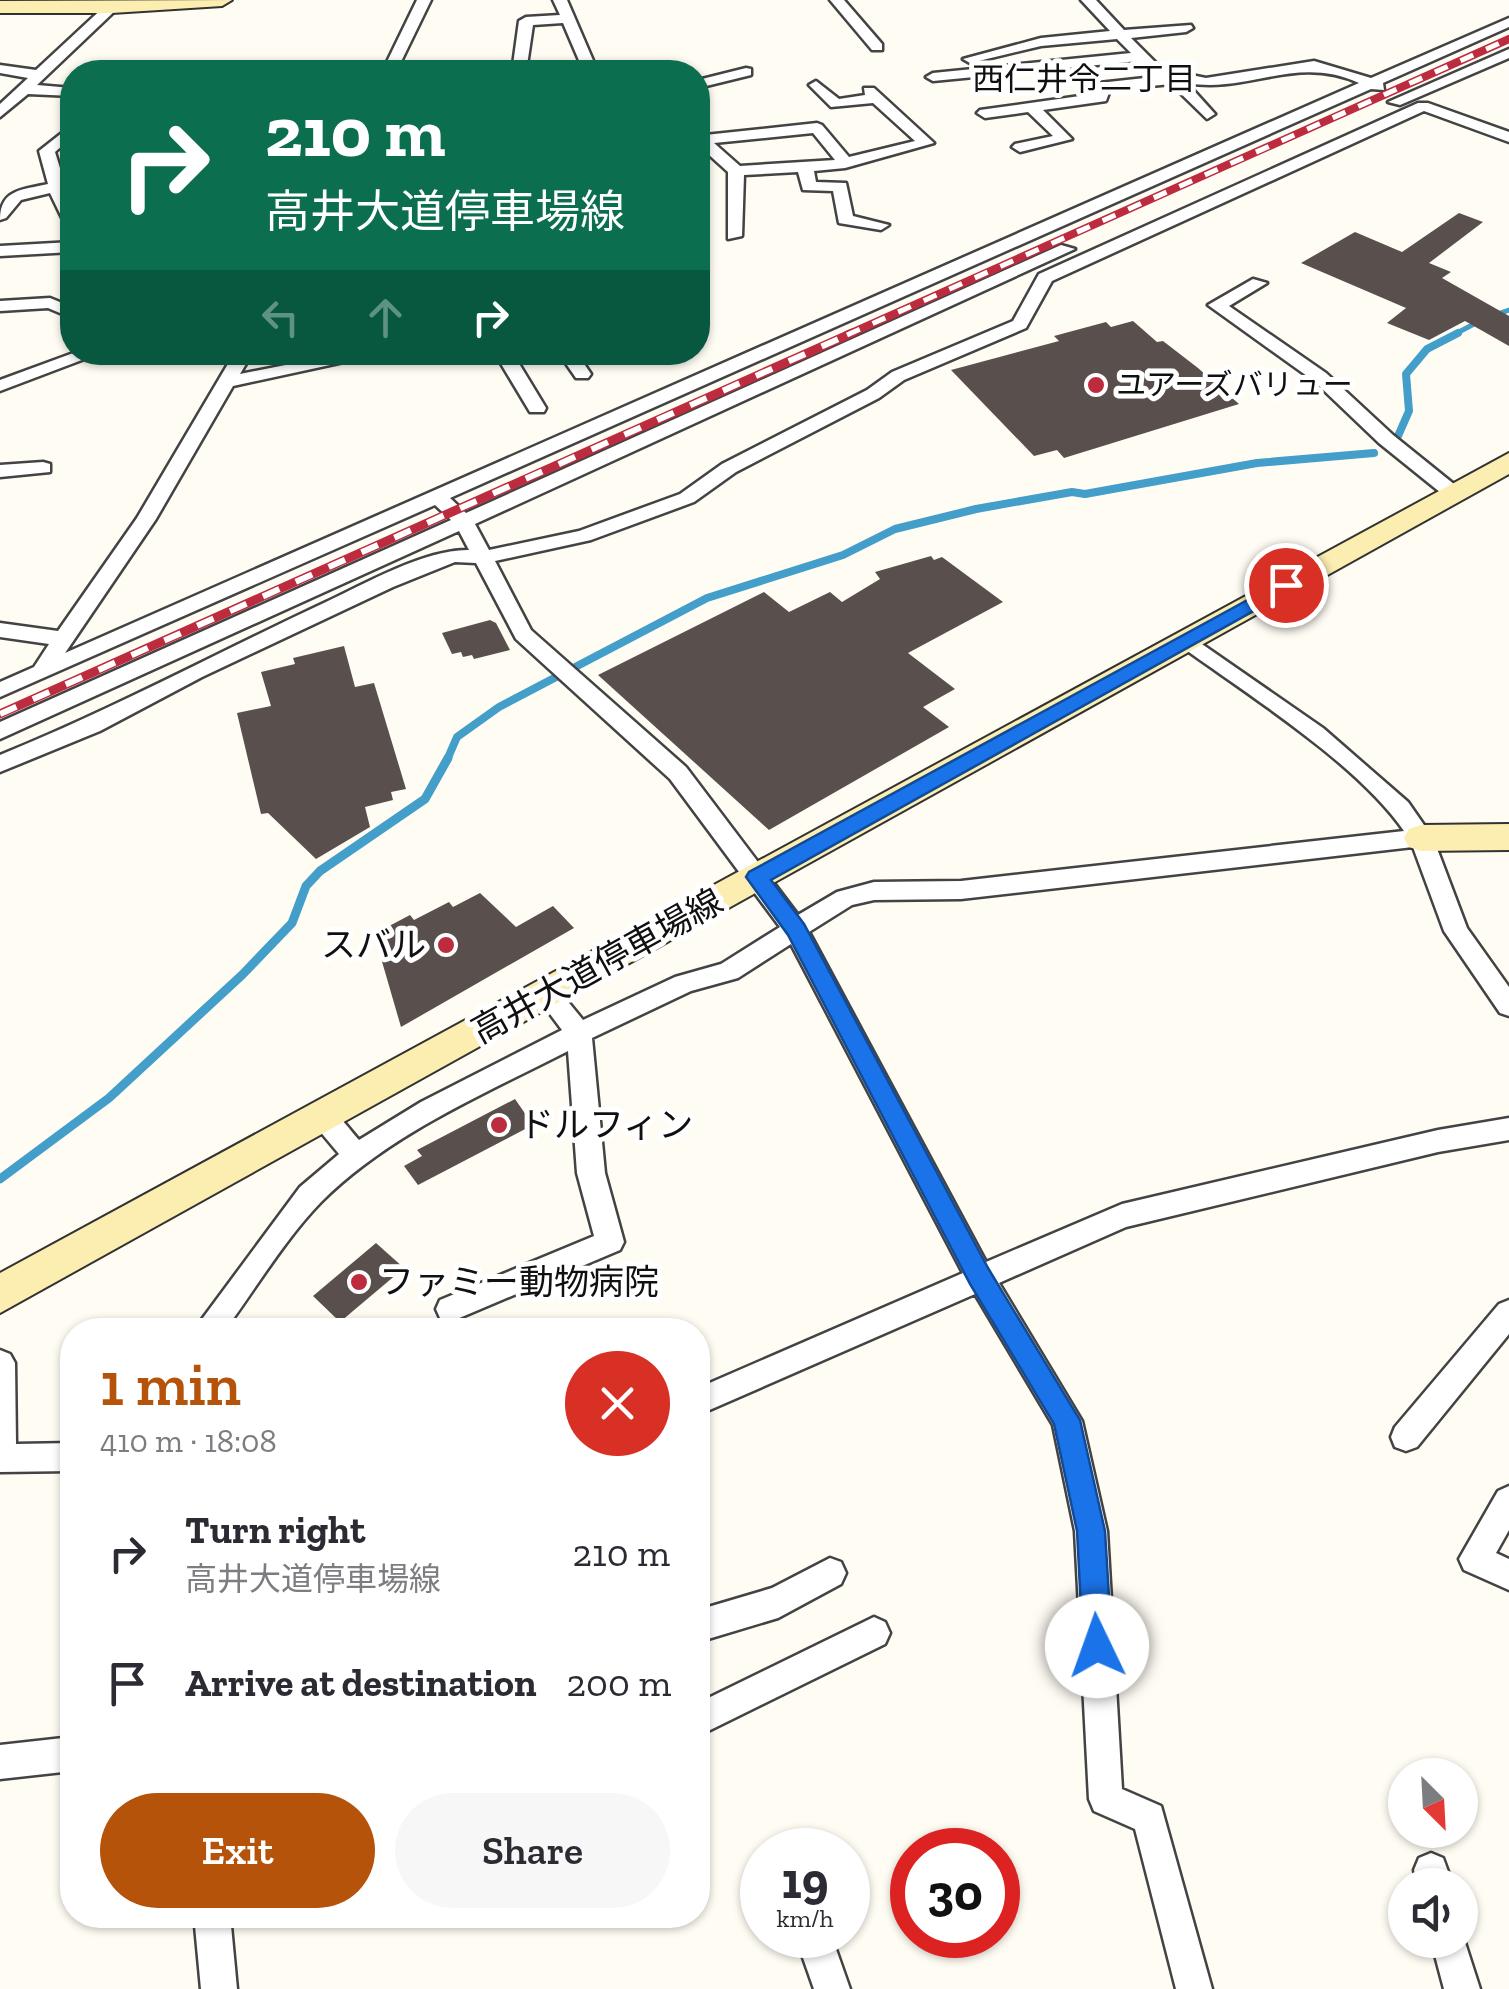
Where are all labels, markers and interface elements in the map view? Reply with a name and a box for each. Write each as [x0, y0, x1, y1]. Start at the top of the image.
district label: 西仁井令二丁目 [972, 60, 1196, 98]
text: 210 m [265, 90, 446, 174]
icon: right [100, 100, 230, 230]
text: 高井大道停車場線 [265, 185, 625, 239]
icon: left [253, 290, 308, 345]
icon: ahead [358, 290, 413, 345]
icon: right [463, 290, 518, 345]
place label: ユアーズバリュー [1116, 367, 1353, 403]
marker: ユアーズバリュー [1085, 374, 1107, 396]
pin [1244, 543, 1329, 628]
icon: arrive [1259, 558, 1314, 613]
street label: 高井大道停車場線 [464, 880, 730, 1052]
place label: スバル [321, 924, 426, 966]
marker: スバル [435, 934, 457, 956]
place label: ドルフィン [519, 1104, 693, 1146]
marker: ドルフィン [488, 1114, 510, 1136]
place label: ファミー動物病院 [379, 1261, 659, 1303]
marker: ファミー動物病院 [348, 1271, 370, 1293]
text: 1 min [100, 1348, 241, 1420]
button: close [565, 1351, 670, 1456]
text: 410 m · 18:08 [100, 1422, 277, 1460]
text: Turn right [185, 1507, 365, 1553]
icon: right [100, 1526, 155, 1581]
text: 210 m [572, 1530, 670, 1576]
text: 高井大道停車場線 [185, 1560, 441, 1598]
position arrow [1045, 1594, 1149, 1698]
icon: arrive [100, 1656, 155, 1711]
text: Arrive at destination [185, 1660, 536, 1706]
text: 200 m [566, 1660, 671, 1706]
north arrow [1388, 1758, 1478, 1848]
map controls [1388, 1758, 1478, 1958]
button: Exit [100, 1793, 375, 1908]
button: Share [395, 1793, 670, 1908]
speed limit sign: 30 [890, 1828, 1020, 1958]
text: 19 [782, 1851, 828, 1911]
button: sound [1388, 1868, 1478, 1958]
text: km/h [776, 1903, 834, 1933]

